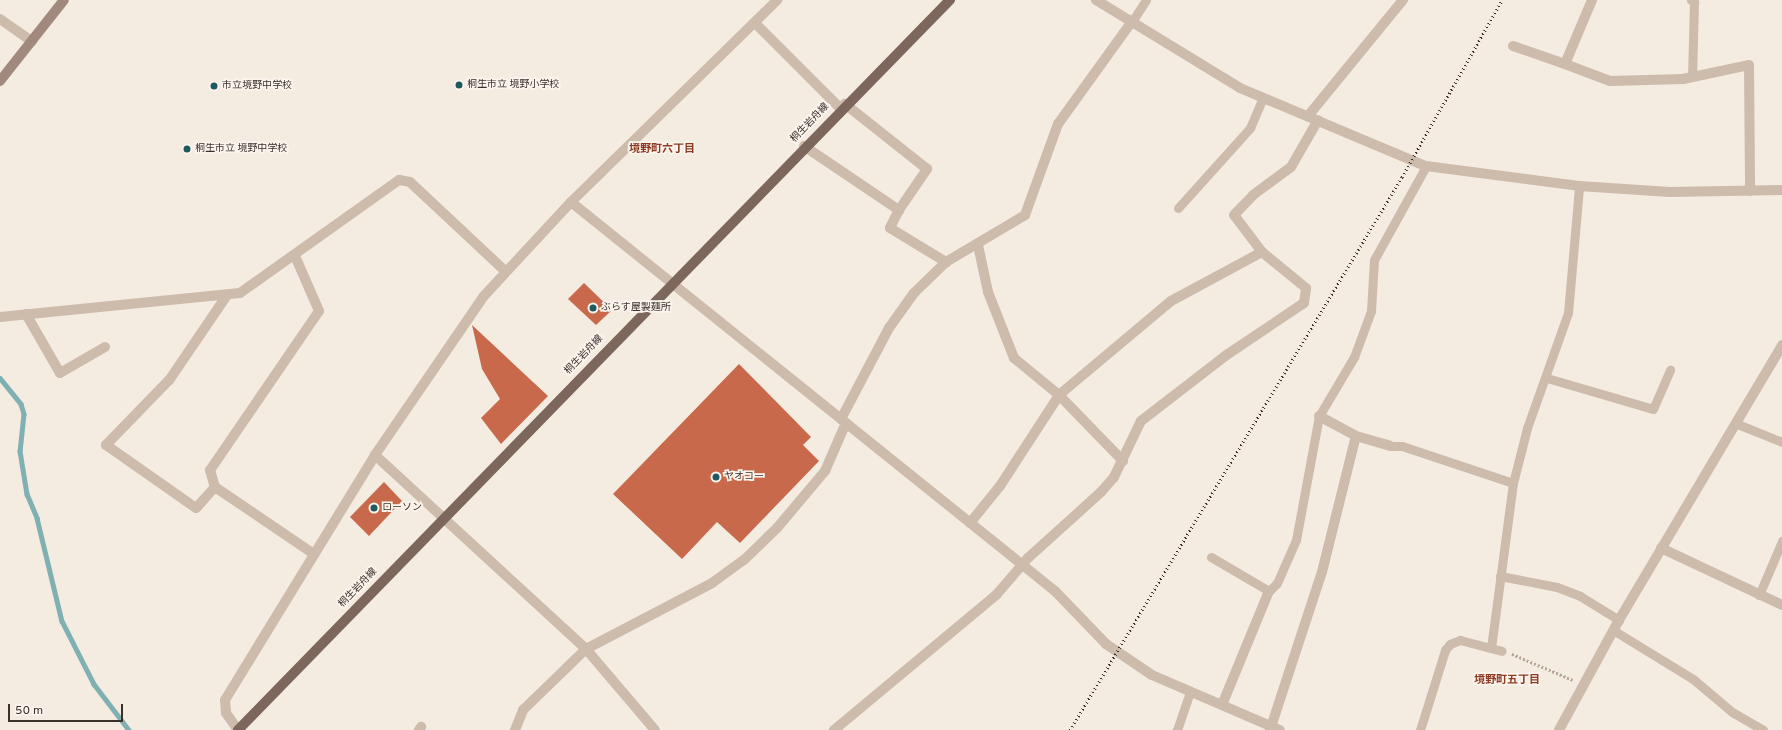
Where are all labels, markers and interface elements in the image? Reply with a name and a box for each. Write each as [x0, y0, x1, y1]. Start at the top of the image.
place label: 桐生市立 境野小学校 [467, 79, 559, 91]
place label: 市立境野中学校 [222, 80, 292, 92]
marker: 桐生市立 境野小学校 [454, 80, 464, 90]
marker: 市立境野中学校 [209, 81, 219, 91]
street label: 桐生岩舟線 [788, 101, 832, 145]
district label: 境野町六丁目 [629, 142, 695, 156]
place label: 桐生市立 境野中学校 [195, 143, 287, 155]
marker: 桐生市立 境野中学校 [182, 144, 192, 154]
place label: ぶらす屋製麺所 [601, 302, 671, 314]
marker: ぶらす屋製麺所 [588, 303, 598, 313]
street label: 桐生岩舟線 [562, 333, 606, 377]
place label: ヤオコー [724, 471, 764, 483]
marker: ヤオコー [711, 472, 721, 482]
place label: ローソン [382, 502, 422, 514]
marker: ローソン [369, 503, 379, 513]
street label: 桐生岩舟線 [336, 566, 380, 610]
district label: 境野町五丁目 [1474, 673, 1540, 687]
scale bar [10, 696, 125, 722]
text: 50 m [15, 703, 43, 719]

